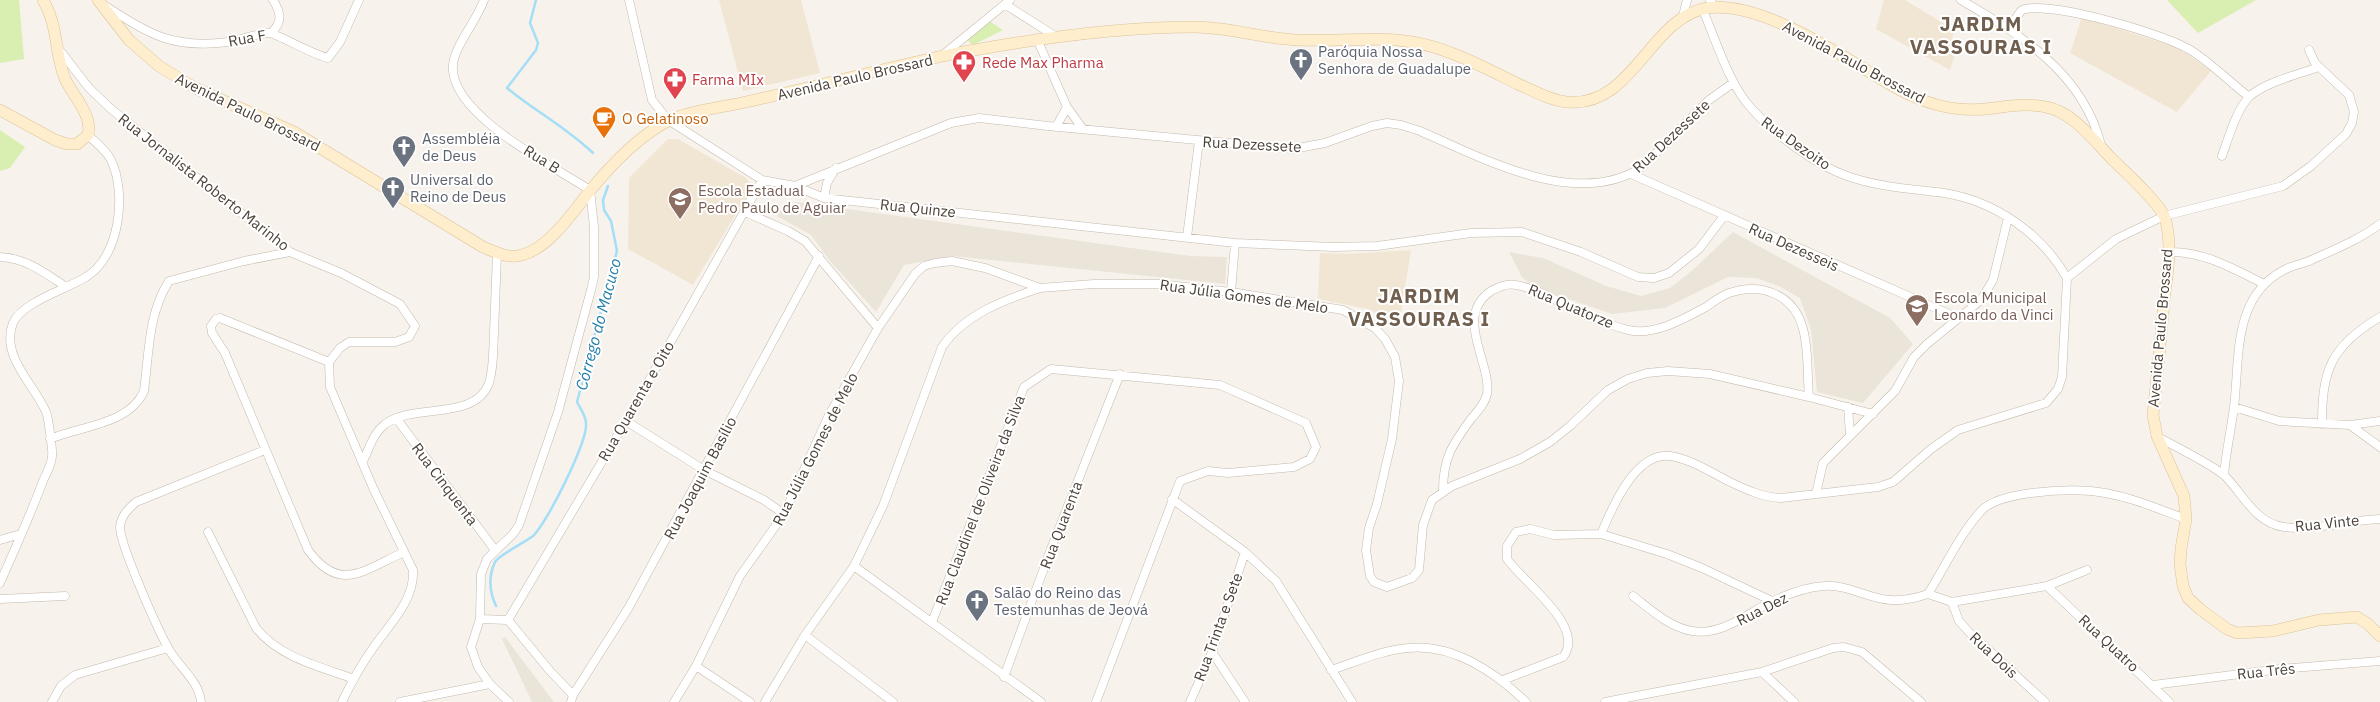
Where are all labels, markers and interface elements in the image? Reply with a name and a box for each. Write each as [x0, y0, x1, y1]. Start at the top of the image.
district label: JARDIM VASSOURAS I [1910, 10, 2052, 60]
street label: Avenida Paulo Brossard [1779, 16, 1929, 108]
street label: Rua F [227, 25, 267, 51]
place label: Paróquia Nossa Senhora de Guadalupe [1318, 42, 1471, 78]
church icon: Paróquia Nossa Senhora de Guadalupe [1288, 47, 1314, 81]
pharmacy icon: Rede Max Pharma [951, 49, 977, 83]
street label: Avenida Paulo Brossard [775, 50, 935, 104]
place label: Rede Max Pharma [982, 53, 1104, 72]
pharmacy icon: Farma MIx [662, 66, 688, 100]
street label: Avenida Paulo Brossard [172, 69, 324, 155]
place label: Farma MIx [692, 70, 764, 89]
street label: Rua Dezessete [1628, 95, 1714, 177]
cafe icon: O Gelatinoso [591, 105, 617, 139]
street label: Rua Jornalista Roberto Marinho [115, 109, 293, 255]
place label: O Gelatinoso [622, 109, 709, 128]
street label: Rua Dezoito [1758, 112, 1834, 174]
place label: Assembléia de Deus [422, 129, 500, 165]
street label: Rua Dezessete [1202, 132, 1302, 156]
church icon: Assembléia de Deus [391, 134, 417, 168]
street label: Rua B [520, 140, 564, 178]
place label: Universal do Reino de Deus [410, 170, 506, 206]
church icon: Universal do Reino de Deus [380, 175, 406, 209]
place label: Escola Estadual Pedro Paulo de Aguiar [698, 181, 847, 217]
school or university icon: Escola Estadual Pedro Paulo de Aguiar [667, 186, 693, 220]
street label: Rua Quinze [879, 195, 957, 221]
street label: Rua Dezesseis [1746, 219, 1842, 275]
street label: Avenida Paulo Brossard [2144, 248, 2176, 408]
water label: Córrego do Macuco [571, 256, 625, 392]
street label: Rua Júlia Gomes de Melo [1159, 275, 1329, 317]
street label: Rua Quatorze [1525, 279, 1617, 333]
district label: JARDIM VASSOURAS I [1348, 282, 1490, 332]
place label: Escola Municipal Leonardo da Vinci [1934, 288, 2054, 324]
school or university icon: Escola Municipal Leonardo da Vinci [1904, 293, 1930, 327]
street label: Rua Quarenta e Oito [594, 338, 678, 464]
street label: Rua Júlia Gomes de Melo [768, 369, 862, 529]
street label: Rua Claudinel de Oliveira da Silva [931, 392, 1029, 608]
street label: Rua Joaquim Basílio [660, 413, 740, 543]
street label: Rua Cinquenta [408, 439, 482, 529]
street label: Rua Quarenta [1036, 479, 1086, 571]
street label: Rua Vinte [2294, 510, 2360, 536]
street label: Rua Trinta e Sete [1190, 570, 1246, 684]
place label: Salão do Reino das Testemunhas de Jeová [994, 583, 1148, 619]
church icon: Salão do Reino das Testemunhas de Jeová [964, 588, 990, 622]
street label: Rua Dez [1733, 588, 1791, 630]
street label: Rua Quatro [2075, 610, 2143, 676]
street label: Rua Dois [1966, 628, 2022, 682]
street label: Rua Três [2236, 658, 2296, 684]

